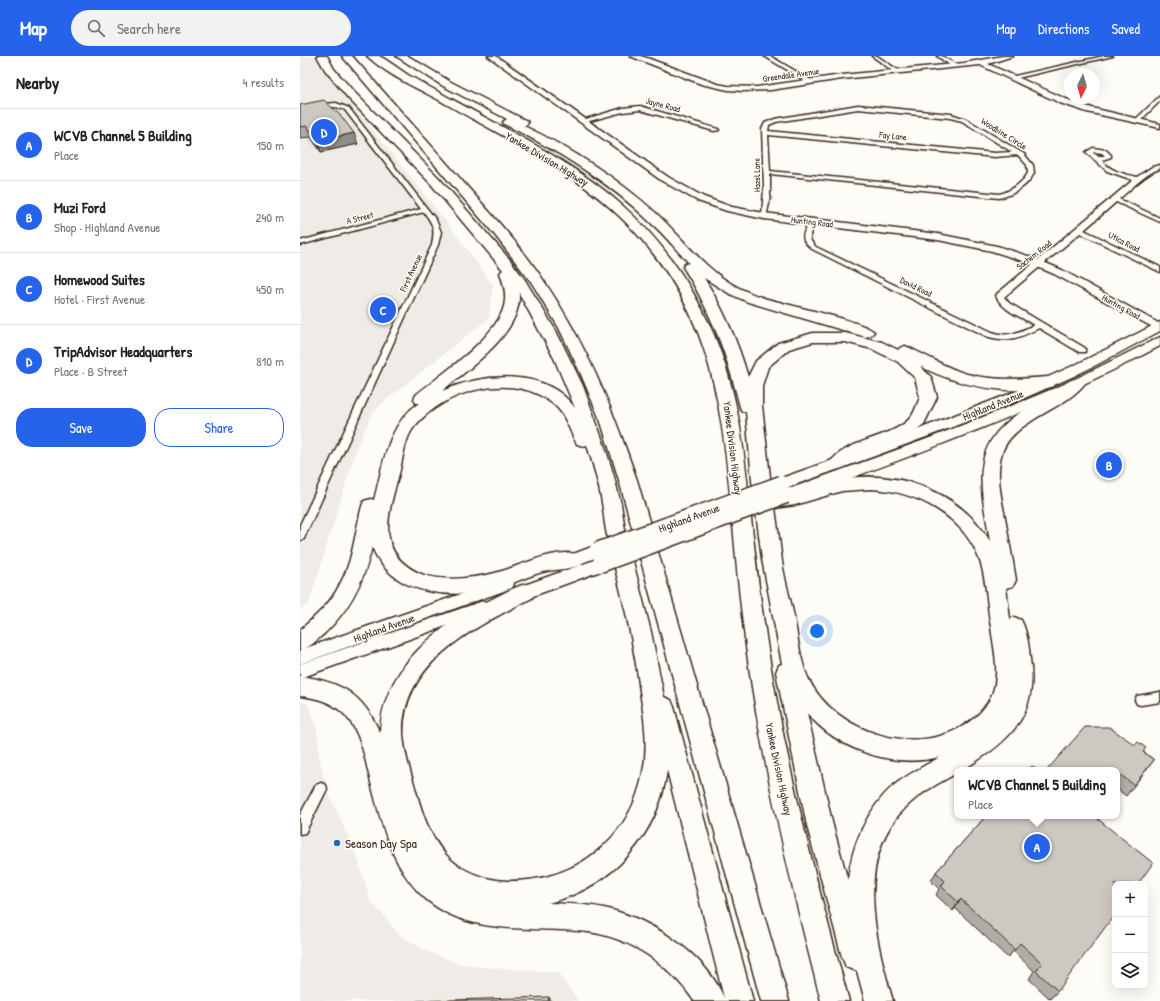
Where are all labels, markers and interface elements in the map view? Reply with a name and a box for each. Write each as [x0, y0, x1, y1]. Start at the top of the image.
search box [71, 10, 351, 46]
text: Map [20, 15, 47, 41]
icon: search [85, 17, 107, 39]
text: Search here [117, 18, 181, 39]
text: Map [996, 19, 1016, 38]
text: Directions [1038, 19, 1089, 38]
text: Saved [1111, 19, 1140, 38]
street label: Greendale Avenue [762, 65, 820, 85]
north arrow [1064, 68, 1100, 104]
text: Nearby [16, 71, 59, 94]
text: 4 results [243, 73, 284, 91]
street label: Jayne Road [644, 95, 682, 115]
street label: Woodbine Circle [979, 115, 1029, 153]
pin: D [311, 117, 337, 147]
text: WCVB Channel 5 Building [54, 125, 192, 146]
street label: Yankee Division Highway [503, 129, 591, 189]
street label: Fay Lane [878, 129, 908, 143]
text: A [26, 136, 32, 154]
text: 150 m [256, 136, 284, 154]
text: Place [54, 146, 79, 164]
street label: Hazel Lane [751, 157, 763, 192]
text: Muzi Ford [54, 197, 105, 218]
text: B [26, 208, 32, 226]
text: 240 m [255, 208, 284, 226]
street label: A Street [345, 208, 376, 227]
street label: Hunting Road [790, 213, 834, 231]
text: Shop · Highland Avenue [54, 218, 161, 236]
street label: Utica Road [1106, 229, 1142, 255]
street label: Sachem Road [1014, 237, 1054, 272]
street label: First Avenue [397, 252, 425, 295]
text: Homewood Suites [54, 269, 145, 290]
street label: David Road [898, 274, 934, 300]
text: C [25, 280, 33, 298]
text: 450 m [256, 280, 284, 298]
text: Hotel · First Avenue [54, 290, 145, 308]
street label: Hunting Road [1100, 292, 1143, 323]
pin: C [370, 295, 396, 325]
text: TripAdvisor Headquarters [54, 341, 192, 362]
text: D [26, 352, 32, 370]
text: 810 m [256, 352, 284, 370]
text: Place · B Street [54, 362, 127, 380]
street label: Highland Avenue [961, 386, 1026, 423]
street label: Yankee Division Highway [720, 400, 746, 496]
button: Save [16, 408, 146, 447]
button: Share [154, 408, 284, 447]
pin: B [1096, 450, 1122, 480]
street label: Highland Avenue [657, 500, 722, 536]
street label: Highland Avenue [352, 610, 417, 646]
your location [807, 621, 827, 641]
street label: Yankee Division Highway [762, 721, 796, 817]
popup [954, 767, 1120, 819]
text: WCVB Channel 5 Building [968, 774, 1106, 795]
text: Place [968, 795, 993, 813]
pin: A [1024, 832, 1050, 862]
place label: Season Day Spa [345, 834, 417, 852]
marker: Season Day Spa [332, 838, 342, 848]
map controls [1112, 881, 1148, 989]
button: + [1112, 881, 1148, 917]
button: − [1112, 917, 1148, 953]
button: layers [1112, 953, 1148, 989]

